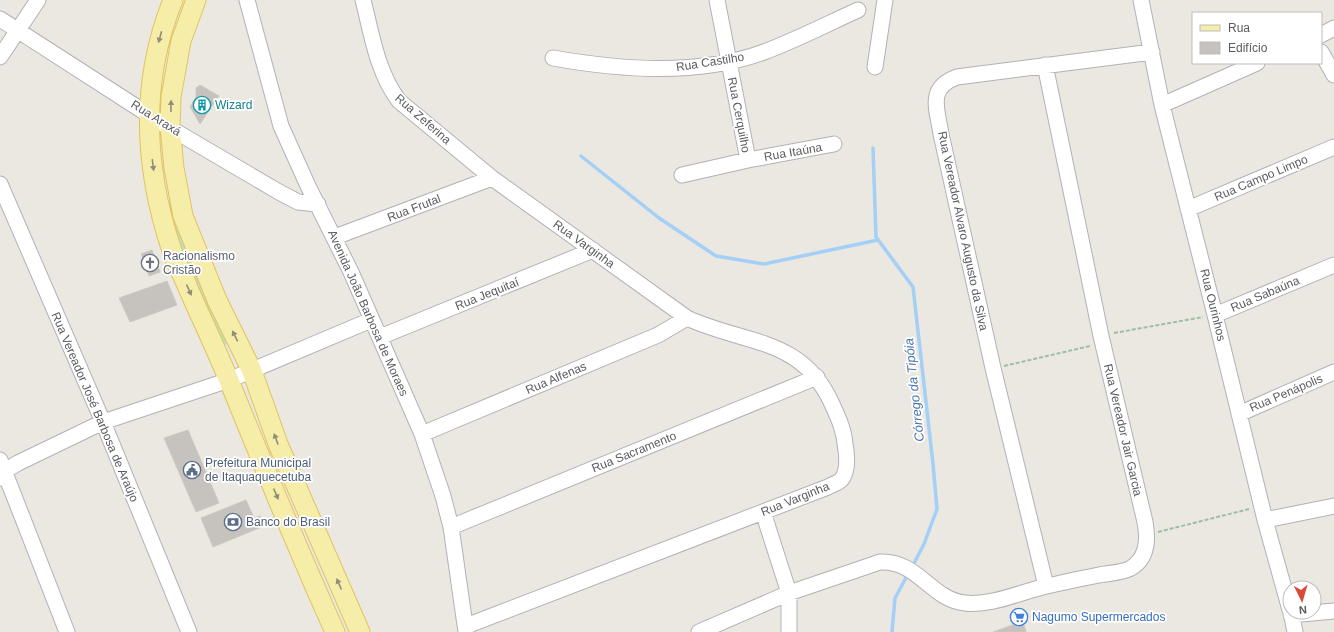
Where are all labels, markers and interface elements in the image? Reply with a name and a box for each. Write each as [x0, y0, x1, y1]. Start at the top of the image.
legend [1192, 12, 1322, 64]
text: Rua [1228, 21, 1250, 35]
one-way arrow [157, 31, 163, 43]
text: Edifício [1228, 41, 1268, 55]
street label: Rua Castilho [675, 50, 745, 74]
street label: Rua Cerquilho [725, 76, 753, 154]
street label: Rua Zeferina [392, 91, 454, 147]
building icon: Wizard [192, 95, 212, 115]
street label: Rua Araxá [129, 97, 184, 139]
place label: Wizard [215, 98, 252, 112]
one-way arrow [168, 99, 174, 112]
street label: Rua Vereador Alvaro Augusto da Silva [935, 130, 991, 332]
street label: Rua Itaúna [763, 140, 823, 164]
street label: Rua Campo Limpo [1212, 152, 1310, 204]
one-way arrow [150, 159, 156, 172]
street label: Rua Frutal [385, 191, 443, 225]
street label: Rua Varginha [551, 217, 618, 271]
street label: Avenida João Barbosa de Moraes [325, 228, 411, 398]
place label: Racionalismo Cristão [163, 249, 235, 277]
church icon: Racionalismo Cristão [140, 253, 160, 273]
street label: Rua Ourinhos [1197, 267, 1229, 343]
street label: Rua Sabaúna [1228, 273, 1302, 315]
street label: Rua Jequitaí [453, 275, 521, 313]
one-way arrow [186, 284, 192, 295]
street label: Rua Vereador José Barbosa de Araújo [49, 310, 142, 504]
one-way arrow [232, 330, 238, 342]
water label: Córrego da Tipóia [901, 338, 927, 442]
street label: Rua Alfenas [523, 359, 589, 397]
street label: Rua Vereador Jair Garcia [1101, 362, 1145, 498]
street label: Rua Penápolis [1247, 371, 1325, 415]
street label: Rua Sacramento [590, 429, 679, 475]
one-way arrow [272, 432, 278, 444]
place label: Prefeitura Municipal de Itaquaquecetuba [205, 456, 311, 484]
public building icon: Prefeitura Municipal de Itaquaquecetuba [182, 460, 202, 480]
street label: Rua Varginha [759, 479, 832, 519]
one-way arrow [273, 488, 279, 499]
bank icon: Banco do Brasil [223, 512, 243, 532]
place label: Banco do Brasil [246, 515, 330, 529]
one-way arrow [335, 577, 341, 589]
north arrow [1282, 580, 1322, 620]
text: N [1298, 604, 1307, 616]
supermarket icon: Nagumo Supermercados [1009, 607, 1029, 627]
place label: Nagumo Supermercados [1032, 610, 1165, 624]

